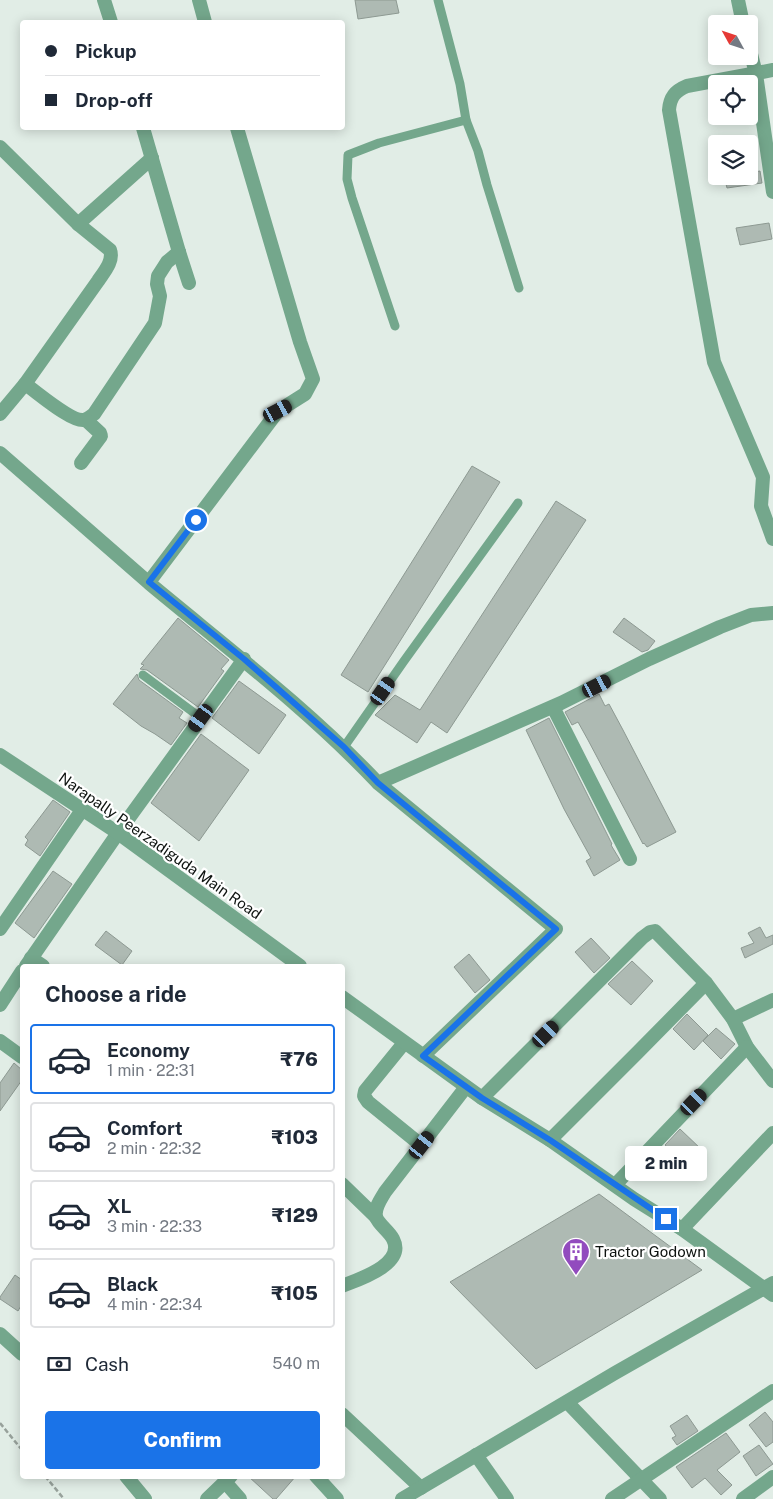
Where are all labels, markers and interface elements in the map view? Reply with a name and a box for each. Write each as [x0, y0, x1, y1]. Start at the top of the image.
north arrow [708, 15, 758, 65]
map controls [708, 15, 758, 185]
text: Pickup [75, 40, 137, 62]
button: locate [708, 75, 758, 125]
text: Drop-off [75, 89, 152, 111]
button: layers [708, 135, 758, 185]
car [261, 397, 294, 425]
route start [185, 509, 207, 531]
car [580, 673, 613, 699]
car [368, 674, 397, 708]
car [186, 701, 215, 735]
street label: Narapally Peerzadiguda Main Road [56, 769, 265, 922]
text: Choose a ride [45, 981, 187, 1007]
car [530, 1018, 561, 1050]
icon: car [47, 1037, 92, 1082]
text: Economy [107, 1039, 190, 1061]
text: ₹76 [280, 1048, 318, 1070]
text: 1 min · 22:31 [107, 1061, 195, 1080]
car [678, 1086, 709, 1118]
icon: car [47, 1115, 92, 1160]
text: Comfort [107, 1117, 183, 1139]
text: ₹103 [272, 1126, 318, 1148]
car [406, 1129, 437, 1161]
text: 2 min · 22:32 [107, 1139, 201, 1158]
callout: 2 min [625, 1146, 707, 1182]
text: 2 min [645, 1154, 687, 1173]
icon: car [47, 1193, 92, 1238]
text: XL [107, 1195, 132, 1217]
text: ₹129 [272, 1204, 318, 1226]
route end [655, 1208, 677, 1230]
text: 3 min · 22:33 [107, 1217, 202, 1236]
building icon: Tractor Godown [561, 1237, 591, 1276]
place label: Tractor Godown [595, 1243, 706, 1260]
icon: car [47, 1271, 92, 1316]
text: Black [107, 1273, 158, 1295]
text: ₹105 [271, 1282, 318, 1304]
text: 4 min · 22:34 [107, 1295, 202, 1314]
icon: cash [45, 1350, 73, 1378]
text: Cash [85, 1353, 129, 1375]
text: 540 m [272, 1354, 320, 1373]
button: Confirm [45, 1411, 320, 1469]

